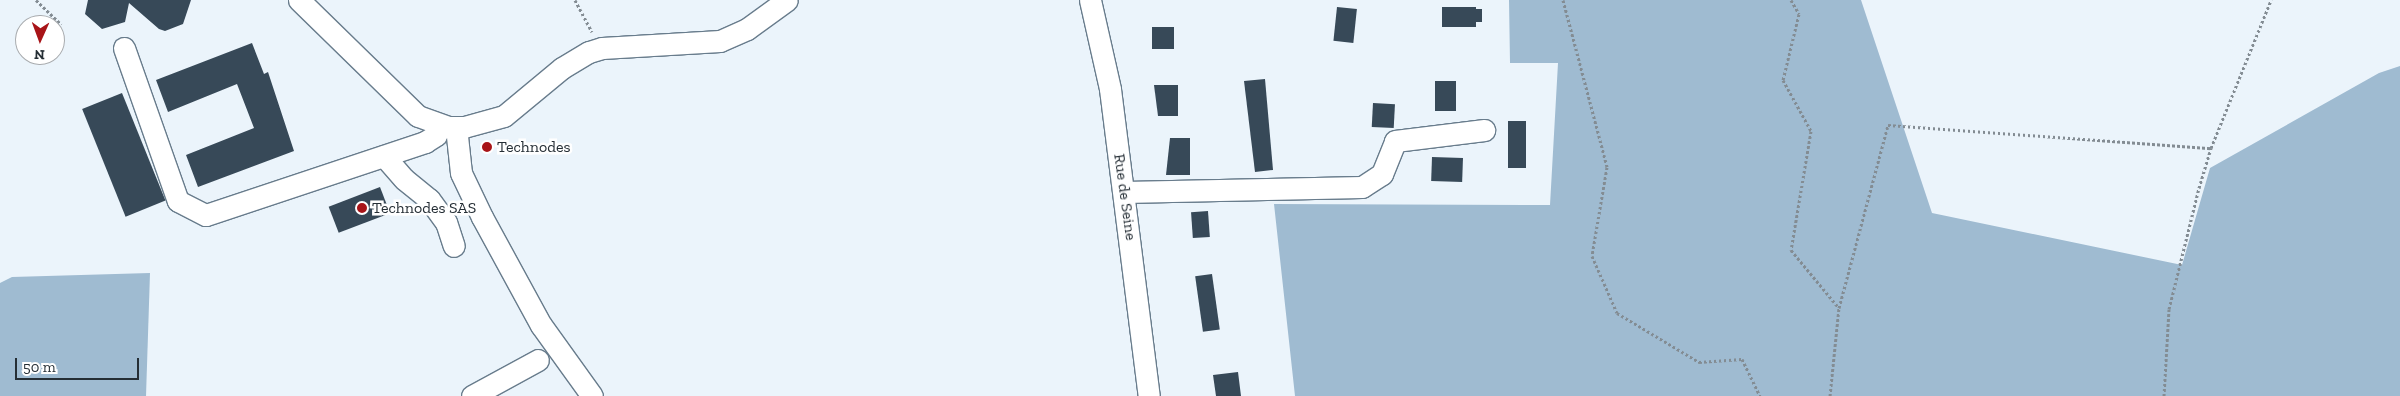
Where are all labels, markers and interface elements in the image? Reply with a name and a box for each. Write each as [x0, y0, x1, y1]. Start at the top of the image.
north arrow [15, 15, 65, 65]
text: N [34, 46, 45, 63]
place label: Technodes [497, 137, 570, 157]
marker: Technodes [481, 141, 493, 153]
street label: Rue de Seine [1109, 153, 1141, 241]
place label: Technodes SAS [372, 198, 476, 218]
marker: Technodes SAS [356, 202, 368, 214]
scale bar [18, 348, 141, 380]
text: 50 m [23, 358, 56, 376]

